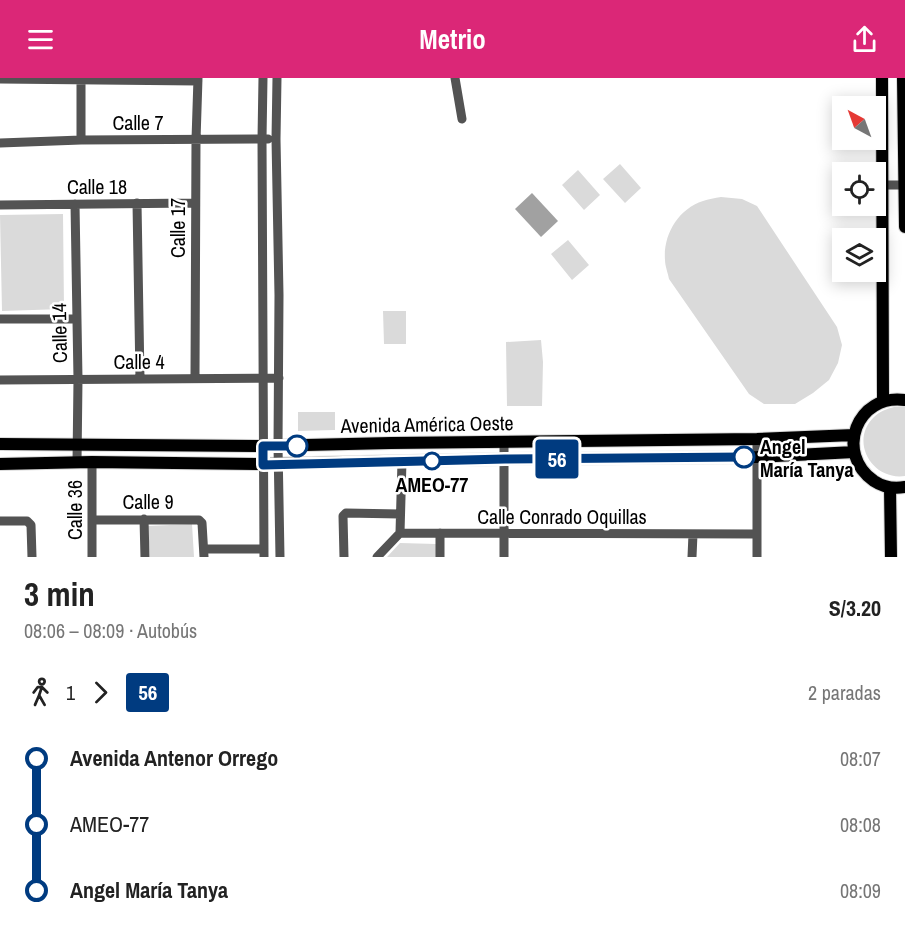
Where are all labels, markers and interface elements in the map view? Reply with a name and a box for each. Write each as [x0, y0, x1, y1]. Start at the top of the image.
text: Metrio [419, 21, 486, 57]
icon: menu [24, 23, 57, 56]
icon: share [848, 23, 881, 56]
north arrow [832, 96, 886, 150]
map controls [832, 96, 886, 282]
street label: Calle 7 [112, 109, 164, 136]
button: locate [832, 162, 886, 216]
street label: Calle 18 [67, 173, 127, 200]
street label: Calle 17 [164, 198, 191, 258]
button: layers [832, 228, 886, 282]
street label: Calle 14 [45, 303, 73, 363]
street label: Calle 4 [113, 348, 165, 375]
street label: Avenida América Oeste [339, 409, 514, 439]
place label: Angel María Tanya [760, 433, 854, 483]
unlabelled marker [286, 435, 308, 457]
line badge: 56 [530, 440, 584, 478]
text: 56 [547, 445, 567, 474]
marker: Angel María Tanya [733, 446, 755, 468]
marker: AMEO-77 [423, 452, 441, 470]
place label: AMEO-77 [396, 471, 468, 498]
street label: Calle 36 [61, 480, 88, 540]
street label: Calle 9 [122, 488, 174, 515]
street label: Calle Conrado Oquillas [477, 503, 647, 530]
text: 3 min [24, 572, 95, 616]
text: S/3.20 [829, 593, 881, 623]
text: 08:06 – 08:09 · Autobús [24, 617, 197, 644]
icon: walk [24, 676, 57, 709]
icon: forward [84, 676, 117, 709]
text: 56 [138, 678, 157, 707]
text: 1 [66, 679, 75, 706]
text: 2 paradas [808, 679, 881, 706]
text: Avenida Antenor Orrego [70, 743, 278, 773]
text: 08:07 [840, 745, 881, 772]
text: AMEO-77 [70, 809, 149, 839]
text: 08:08 [840, 811, 881, 838]
text: Angel María Tanya [70, 875, 228, 905]
text: 08:09 [840, 877, 881, 904]

